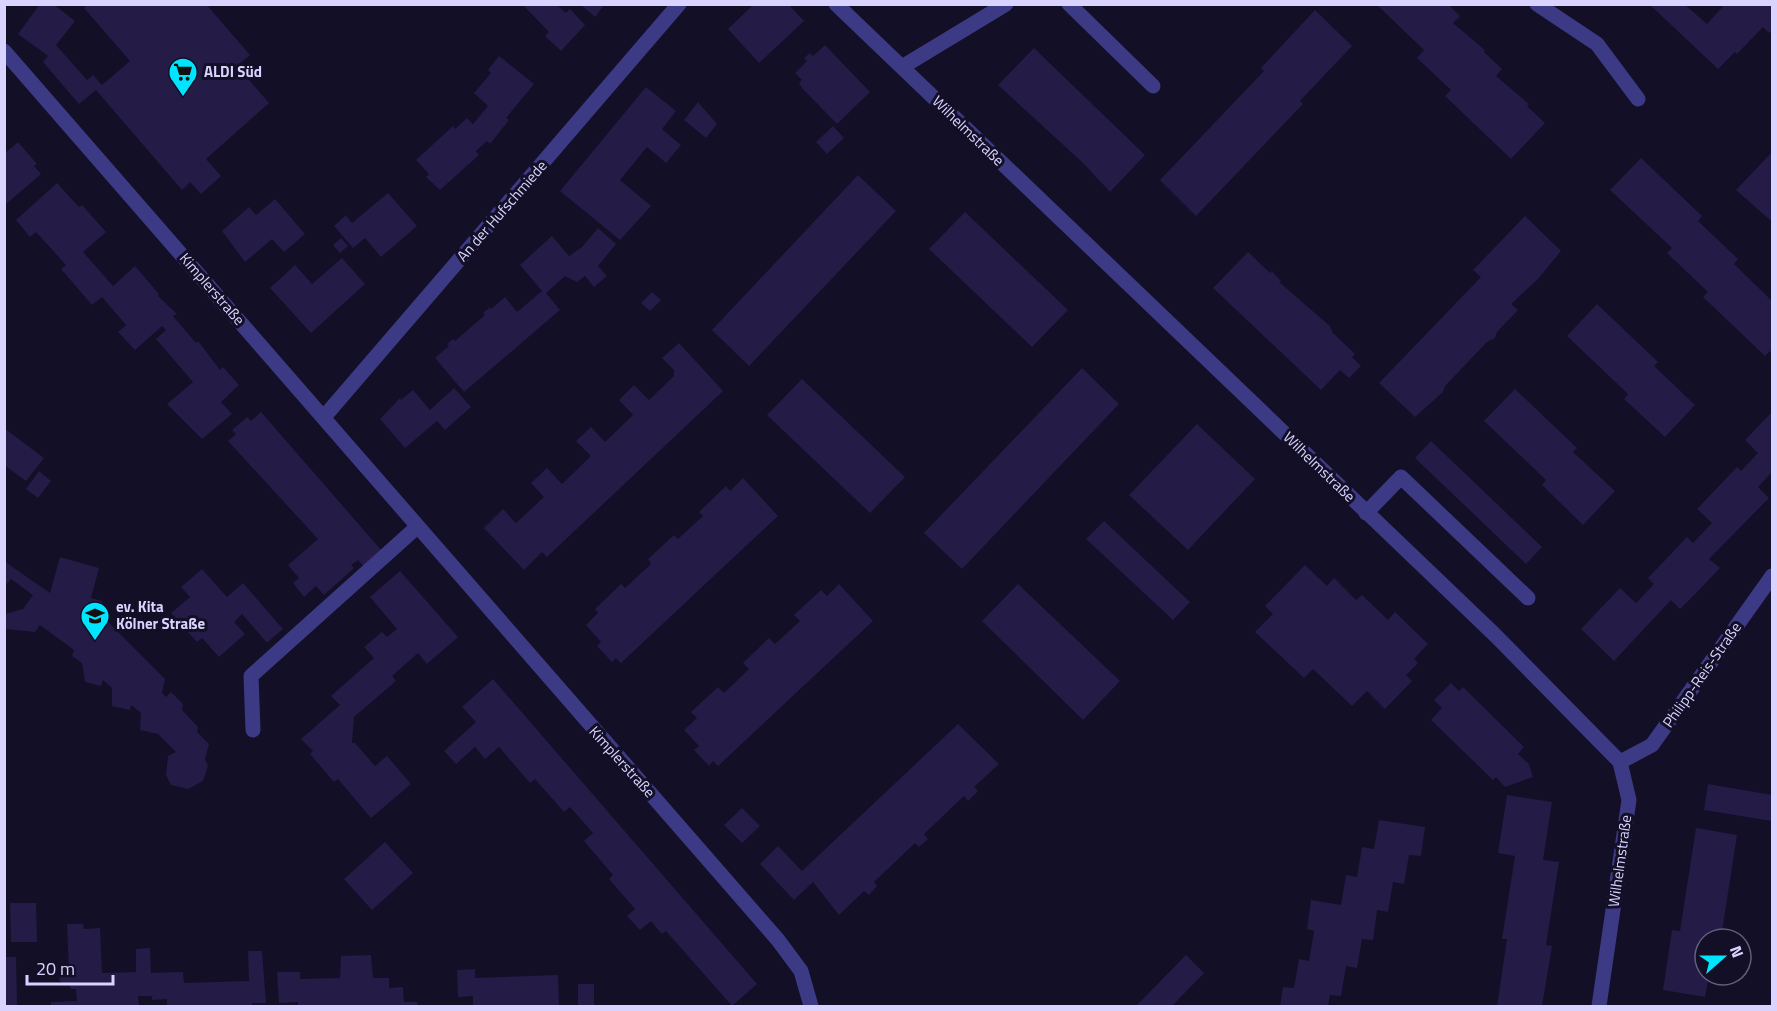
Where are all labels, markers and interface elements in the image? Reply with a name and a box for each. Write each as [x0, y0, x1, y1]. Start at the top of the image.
supermarket icon: ALDI Süd [167, 56, 199, 98]
place label: ALDI Süd [204, 60, 262, 83]
street label: Wilhelmstraße [927, 90, 1010, 171]
street label: An der Hufschmiede [451, 155, 552, 266]
street label: Kimplerstraße [174, 247, 250, 330]
street label: Wilhelmstraße [1278, 426, 1361, 507]
place label: ev. Kita Kölner Straße [116, 595, 205, 635]
school or university icon: ev. Kita Kölner Straße [79, 600, 111, 642]
street label: Philipp-Reis-Straße [1656, 617, 1747, 732]
street label: Kimplerstraße [584, 721, 661, 803]
street label: Wilhelmstraße [1602, 813, 1637, 908]
north arrow [1693, 927, 1753, 987]
text: N [1724, 942, 1750, 961]
scale bar [27, 948, 112, 986]
text: 20 m [36, 955, 75, 982]

